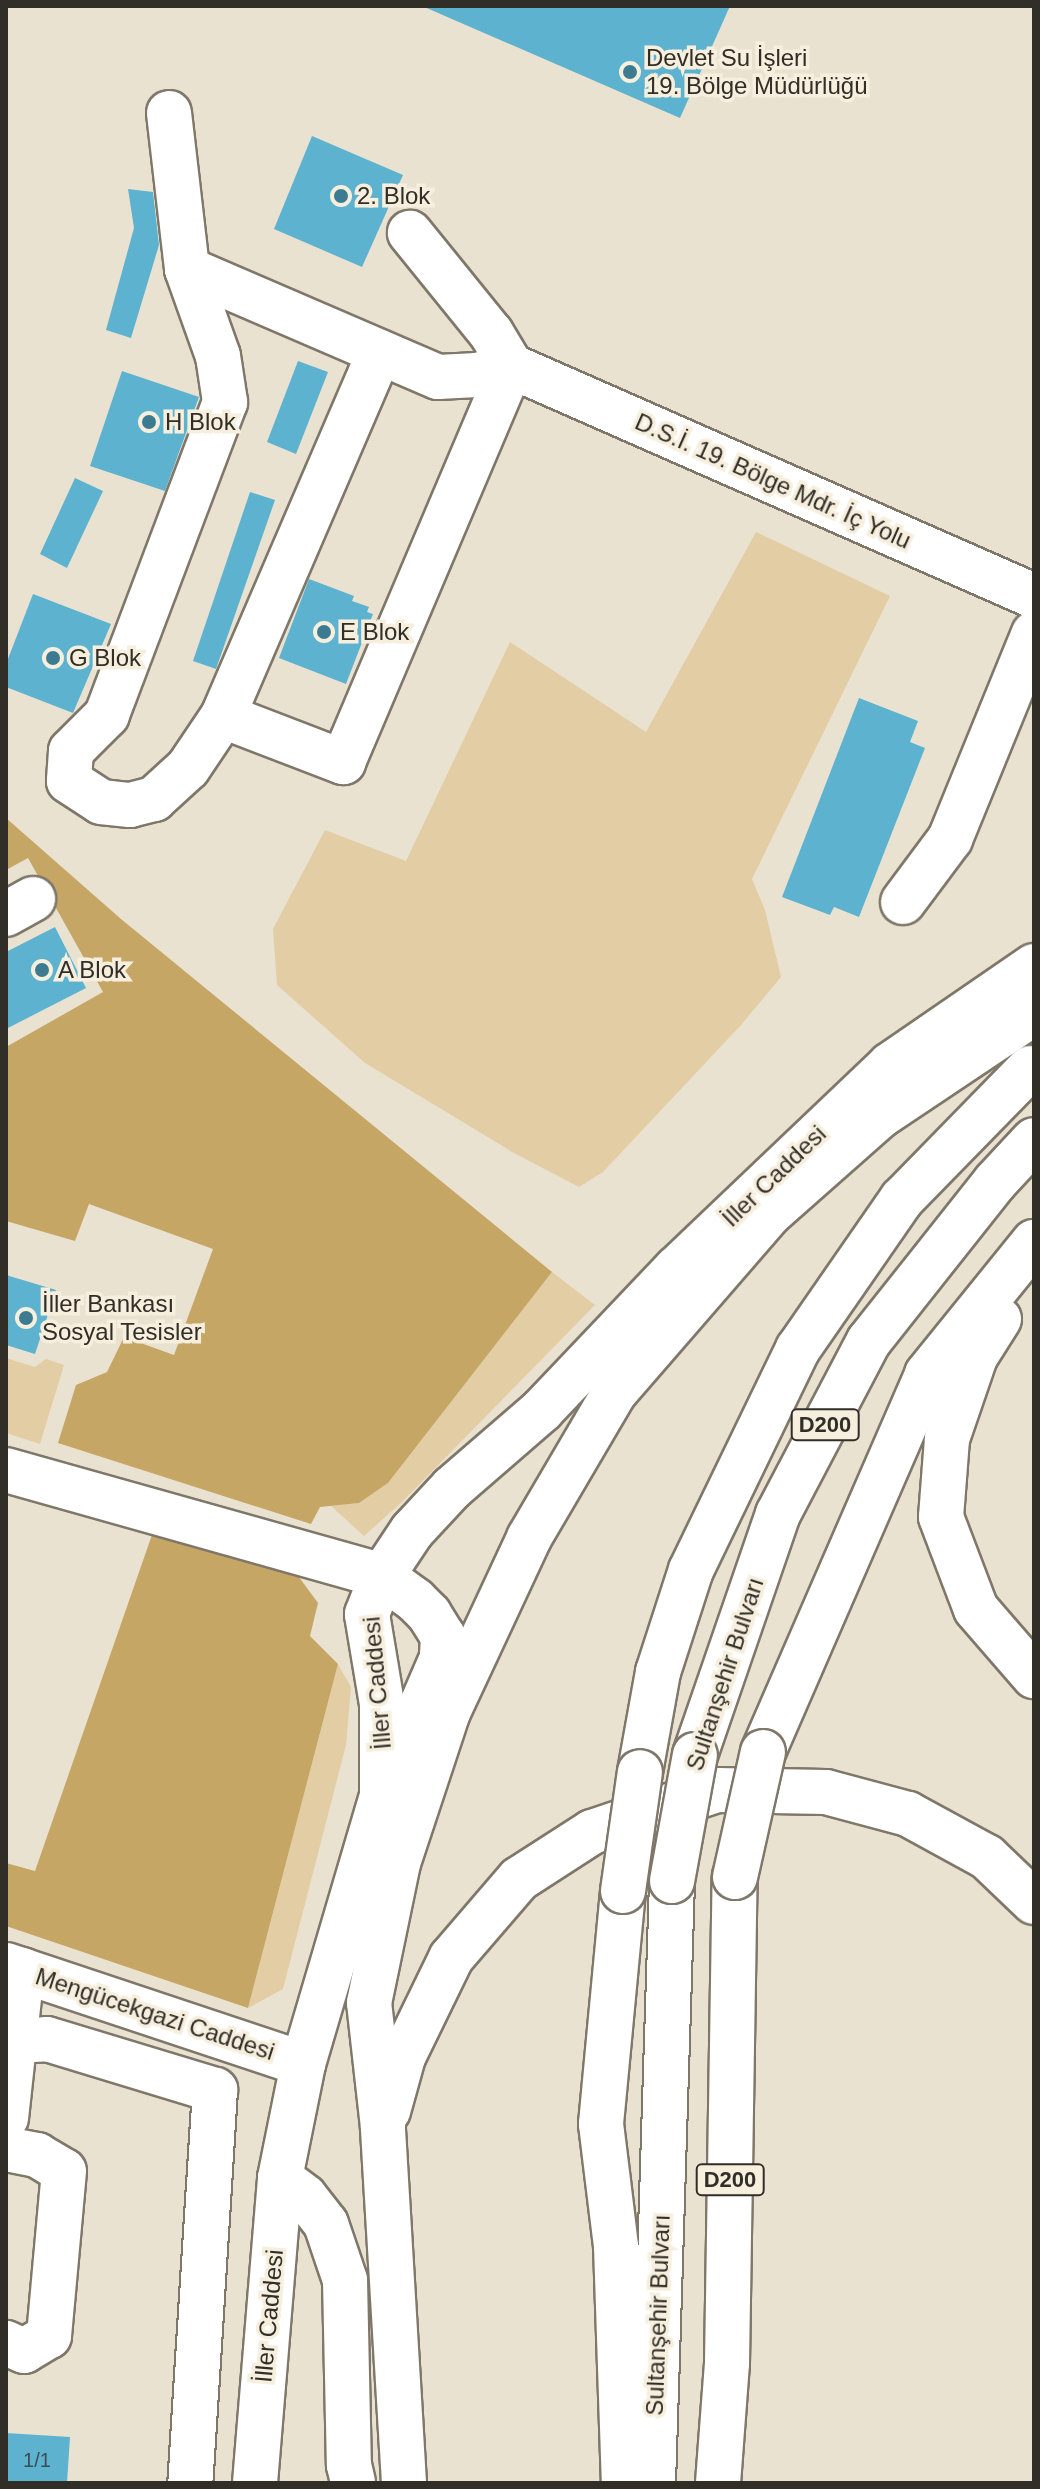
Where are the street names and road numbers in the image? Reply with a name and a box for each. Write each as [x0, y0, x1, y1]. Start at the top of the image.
street label: D.S.İ. 19. Bölge Mdr. İç Yolu [630, 407, 916, 555]
street label: İller Caddesi [716, 1119, 832, 1233]
road number: D200 [789, 1407, 861, 1443]
street label: Sultanşehir Bulvarı [680, 1574, 770, 1774]
street label: İller Caddesi [357, 1615, 397, 1751]
street label: Mengücekgazi Caddesi [32, 1962, 278, 2066]
road number: D200 [694, 2162, 766, 2198]
street label: Sultanşehir Bulvarı [640, 2214, 676, 2416]
street label: İller Caddesi [249, 2248, 289, 2384]

